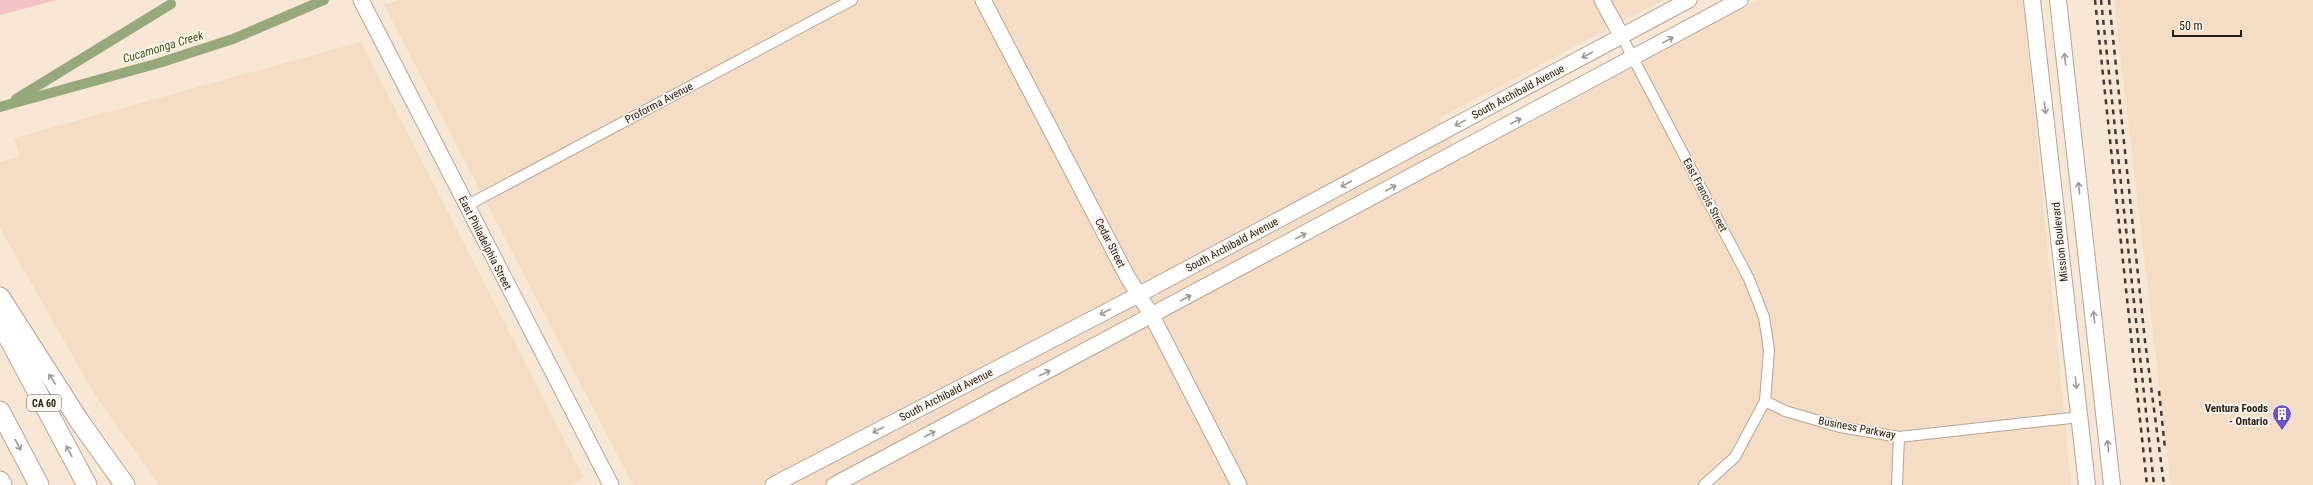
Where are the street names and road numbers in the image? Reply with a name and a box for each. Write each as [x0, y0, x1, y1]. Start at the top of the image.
street label: South Archibald Avenue [1469, 62, 1567, 122]
street label: Proforma Avenue [623, 80, 695, 126]
street label: East Francis Street [1680, 156, 1730, 234]
street label: East Philadelphia Street [456, 194, 514, 292]
street label: Mission Boulevard [2049, 202, 2071, 282]
street label: South Archibald Avenue [1183, 215, 1281, 275]
street label: Cedar Street [1092, 216, 1128, 270]
street label: South Archibald Avenue [897, 366, 995, 424]
road number: CA 60 [27, 395, 61, 411]
street label: Business Parkway [1817, 414, 1897, 442]

